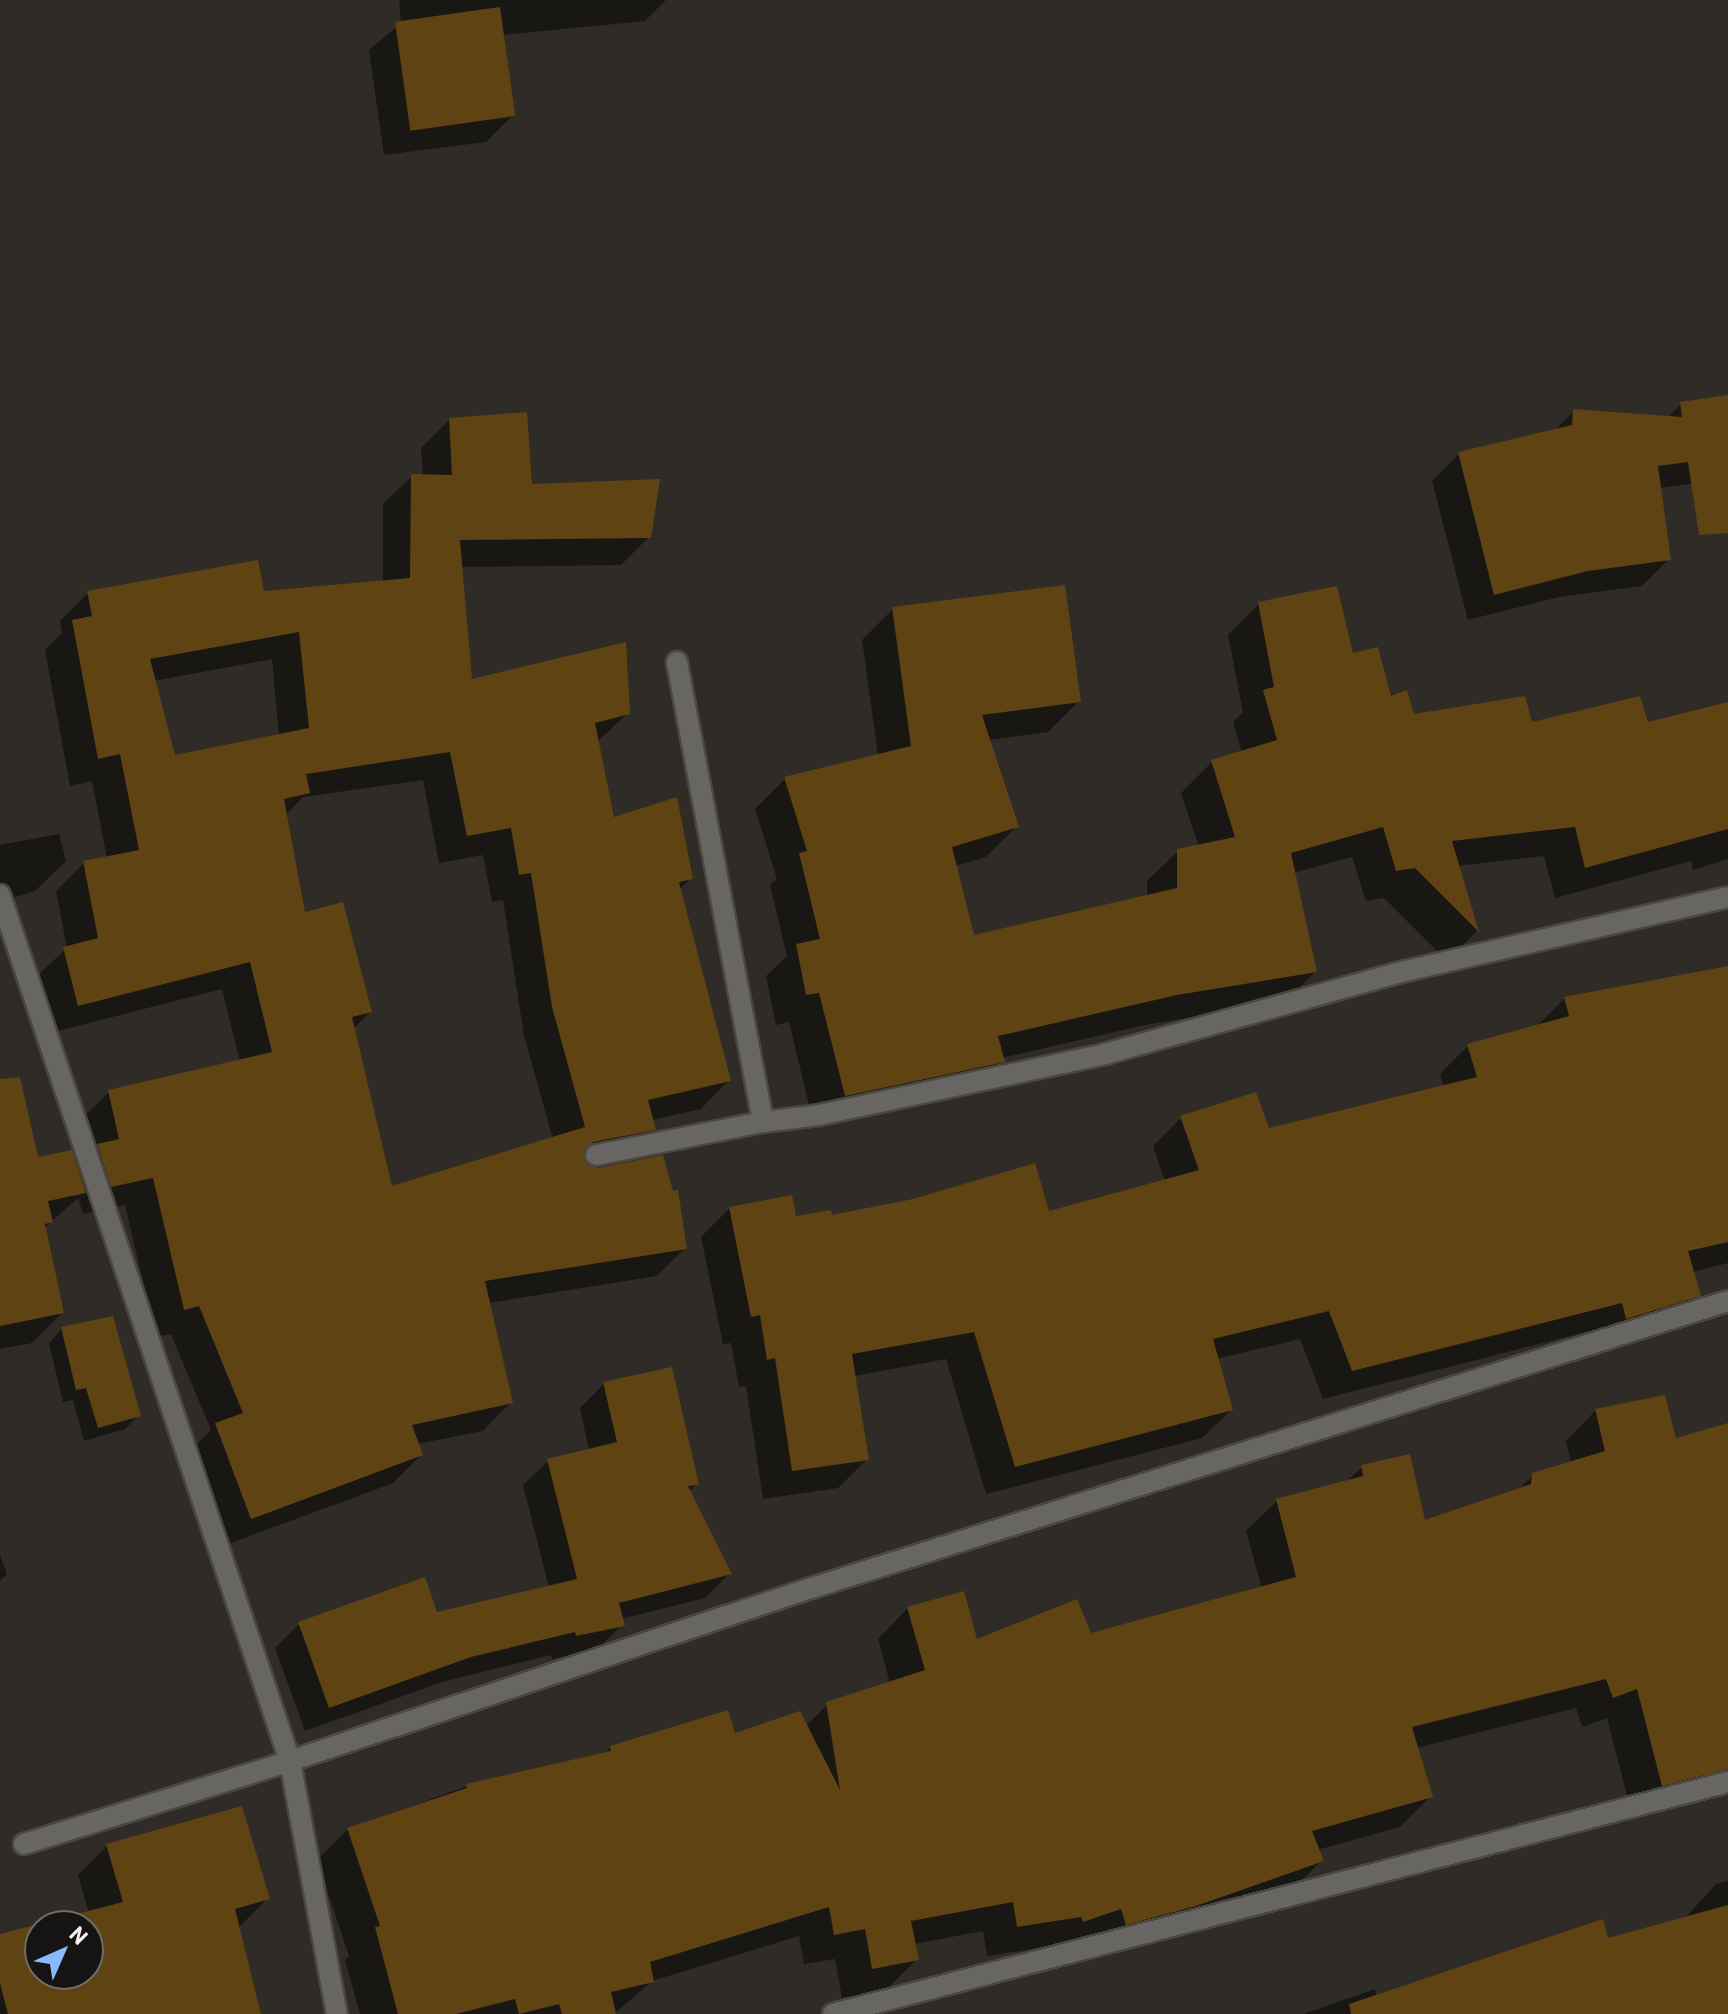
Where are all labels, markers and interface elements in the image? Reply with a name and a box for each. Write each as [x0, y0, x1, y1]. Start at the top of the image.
north arrow [24, 1910, 104, 1990]
text: N [65, 1920, 94, 1949]

